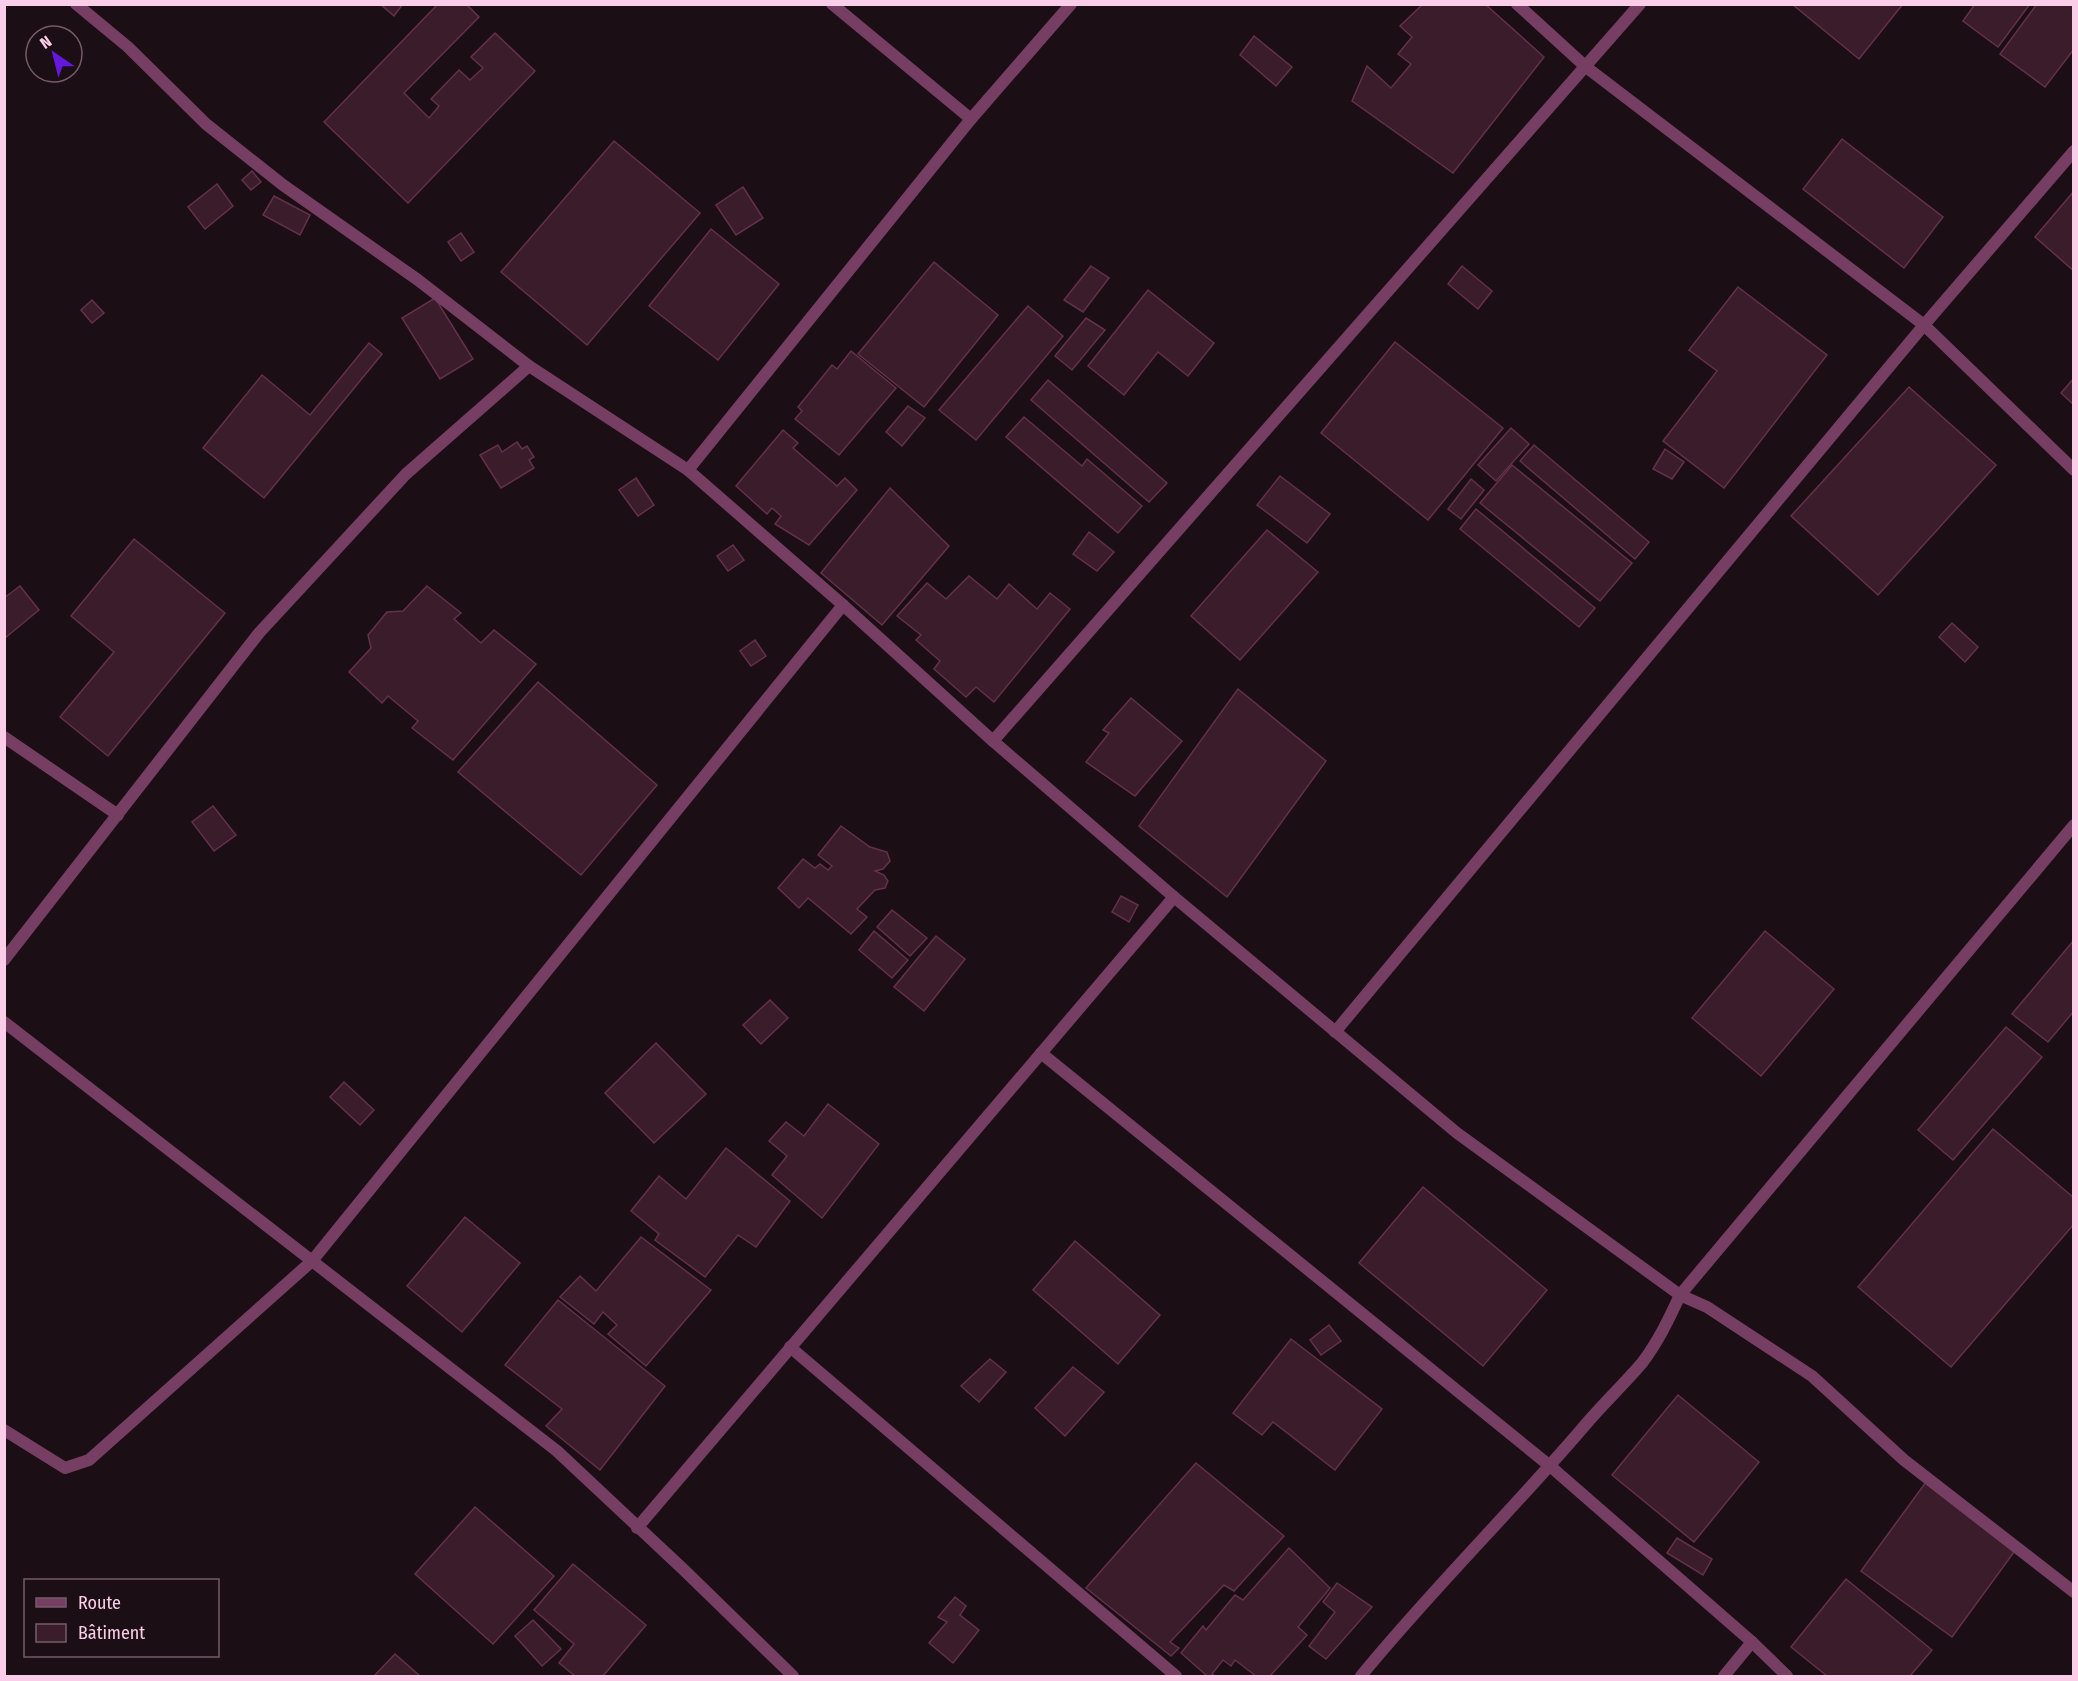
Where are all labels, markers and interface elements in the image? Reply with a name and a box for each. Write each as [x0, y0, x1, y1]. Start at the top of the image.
north arrow [24, 24, 84, 84]
text: N [36, 32, 55, 53]
legend [24, 1579, 219, 1657]
text: Route [78, 1592, 121, 1614]
text: Bâtiment [78, 1622, 145, 1644]

